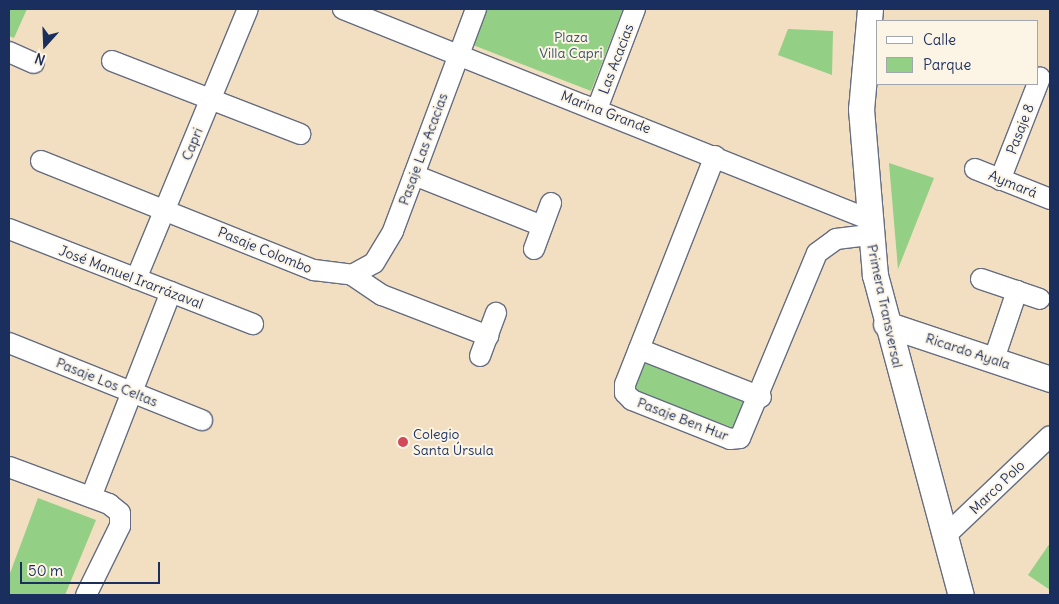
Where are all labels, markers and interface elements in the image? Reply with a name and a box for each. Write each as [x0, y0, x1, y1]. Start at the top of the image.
north arrow [20, 20, 70, 70]
legend [876, 20, 1039, 85]
street label: Las Acacias [595, 22, 637, 96]
park label: Plaza Villa Capri [539, 29, 603, 62]
text: Calle [923, 30, 956, 49]
text: N [32, 49, 47, 69]
text: Parque [923, 55, 971, 74]
street label: Marina Grande [559, 87, 653, 137]
street label: Pasaje Las Acacias [395, 91, 451, 207]
street label: Pasaje 8 [1003, 101, 1037, 157]
street label: Capri [178, 125, 206, 163]
street label: Aymará [986, 167, 1040, 201]
street label: Pasaje Colombo [215, 223, 315, 277]
street label: José Manuel Irarrázaval [57, 242, 205, 312]
street label: Primera Transversal [864, 243, 906, 369]
street label: Ricardo Ayala [924, 329, 1012, 373]
street label: Pasaje Los Celtas [54, 354, 160, 410]
street label: Pasaje Ben Hur [635, 394, 731, 444]
place label: Colegio Santa Úrsula [413, 426, 494, 458]
marker: Colegio Santa Úrsula [397, 436, 409, 448]
street label: Marco Polo [966, 457, 1028, 517]
scale bar [22, 552, 162, 584]
text: 50 m [28, 561, 63, 580]

